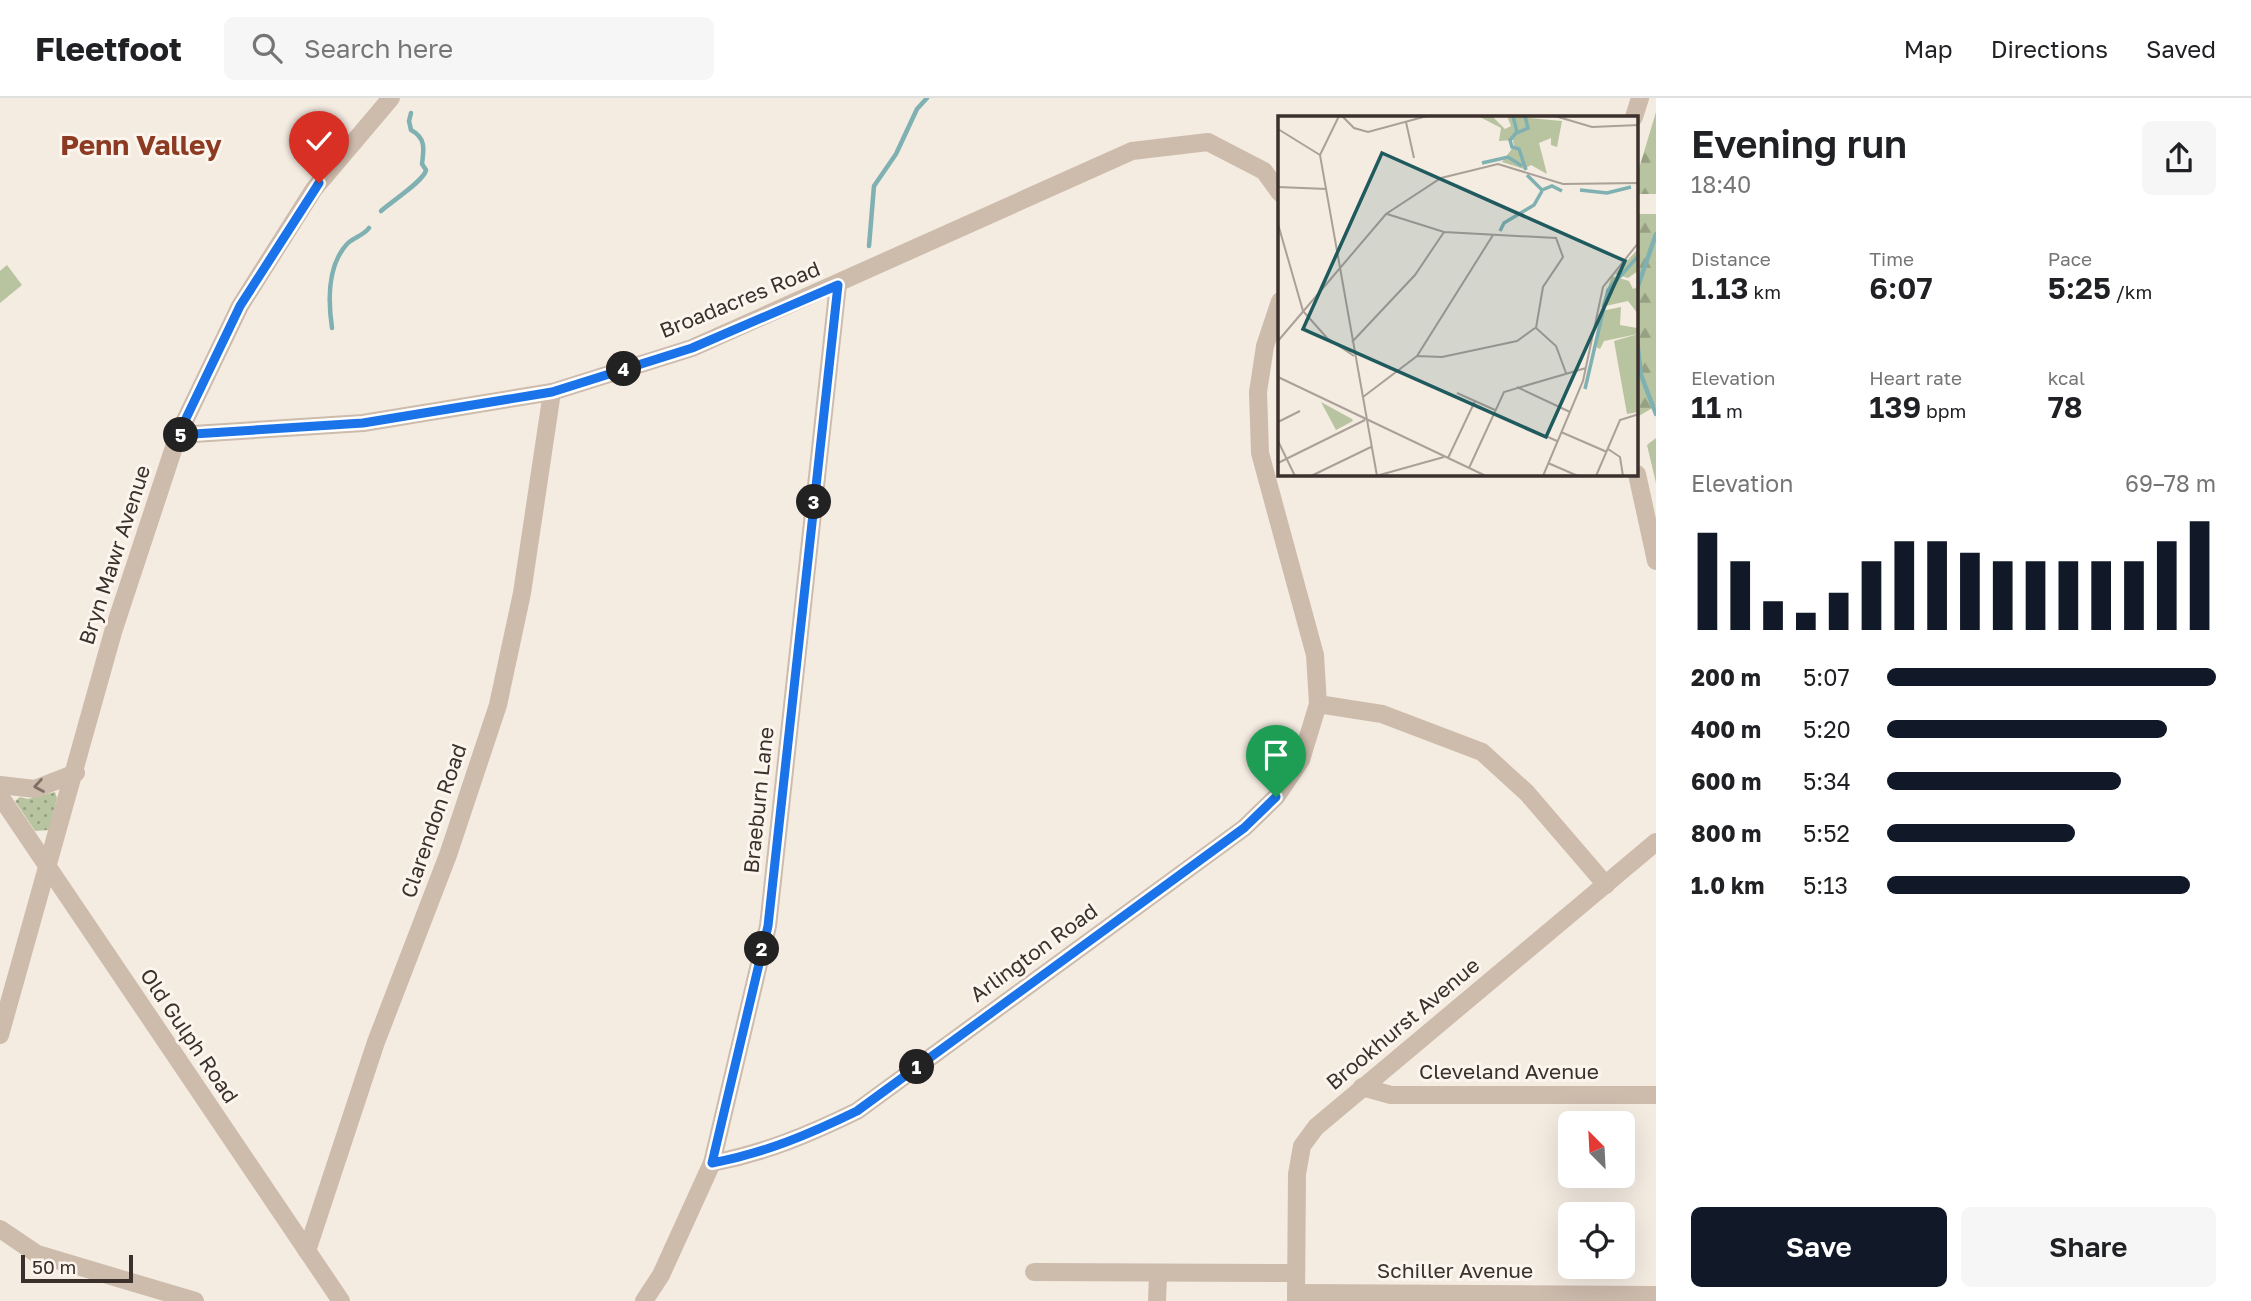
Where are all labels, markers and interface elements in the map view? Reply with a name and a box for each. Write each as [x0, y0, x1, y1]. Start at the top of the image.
search box [224, 17, 714, 80]
text: Fleetfoot [35, 29, 182, 68]
icon: search [248, 29, 286, 67]
text: Search here [304, 33, 453, 64]
text: Map [1904, 34, 1953, 63]
text: Directions [1991, 34, 2108, 63]
text: Saved [2146, 34, 2216, 63]
pin [289, 111, 349, 183]
inset map [1278, 116, 1638, 476]
text: Evening run [1691, 121, 1907, 166]
button: share [2142, 121, 2216, 195]
icon: check [300, 122, 338, 160]
district label: Penn Valley [60, 128, 222, 161]
text: 18:40 [1691, 170, 1751, 198]
text: Distance [1691, 247, 1771, 270]
text: Time [1869, 247, 1914, 270]
text: Pace [2048, 247, 2092, 270]
street label: Broadacres Road [656, 255, 824, 343]
text: 1.13 [1691, 270, 1749, 306]
text: 6:07 [1869, 270, 1933, 306]
text: 5:25 [2048, 270, 2111, 306]
text: km [1749, 280, 1781, 303]
text: /km [2111, 280, 2152, 303]
pin: 4 [606, 352, 642, 386]
text: 4 [618, 357, 629, 380]
text: Elevation [1691, 366, 1776, 389]
text: Heart rate [1869, 366, 1962, 389]
text: kcal [2048, 366, 2085, 389]
text: 11 [1691, 389, 1721, 425]
text: 139 [1869, 389, 1921, 425]
text: 78 [2048, 389, 2083, 425]
text: m [1721, 399, 1743, 422]
text: bpm [1921, 399, 1966, 422]
pin: 5 [164, 418, 198, 452]
text: 5 [175, 423, 186, 446]
street label: Bryn Mawr Avenue [73, 462, 155, 648]
text: Elevation [1691, 469, 1793, 497]
text: 69–78 m [2125, 469, 2216, 497]
pin: 3 [796, 484, 832, 520]
text: 3 [808, 490, 819, 513]
text: 200 m [1691, 663, 1761, 691]
text: 5:07 [1803, 663, 1850, 691]
text: 400 m [1691, 715, 1761, 743]
text: 5:20 [1803, 715, 1851, 743]
street label: Braeburn Lane [737, 725, 779, 874]
pin [1246, 725, 1306, 797]
icon: arrive [1257, 736, 1295, 774]
street label: Clarendon Road [395, 740, 472, 901]
text: 600 m [1691, 767, 1761, 795]
text: 5:34 [1803, 767, 1851, 795]
one-way arrow [33, 778, 45, 793]
text: 800 m [1691, 819, 1762, 847]
text: 5:52 [1803, 819, 1850, 847]
text: 1.0 km [1691, 871, 1764, 899]
text: 5:13 [1803, 871, 1848, 899]
street label: Arlington Road [965, 897, 1102, 1007]
pin: 2 [744, 932, 780, 966]
text: 2 [756, 937, 767, 960]
street label: Brookhurst Avenue [1321, 952, 1484, 1095]
street label: Old Gulph Road [135, 963, 244, 1108]
pin: 1 [900, 1049, 934, 1084]
text: 1 [912, 1055, 921, 1078]
street label: Cleveland Avenue [1419, 1058, 1599, 1084]
north arrow [1558, 1111, 1634, 1188]
map controls [1558, 1111, 1635, 1279]
button: locate [1558, 1202, 1635, 1279]
button: Save [1691, 1207, 1947, 1287]
button: Share [1961, 1207, 2216, 1287]
scale bar [21, 1252, 133, 1284]
text: 50 m [32, 1255, 76, 1278]
street label: Schiller Avenue [1377, 1257, 1533, 1283]

